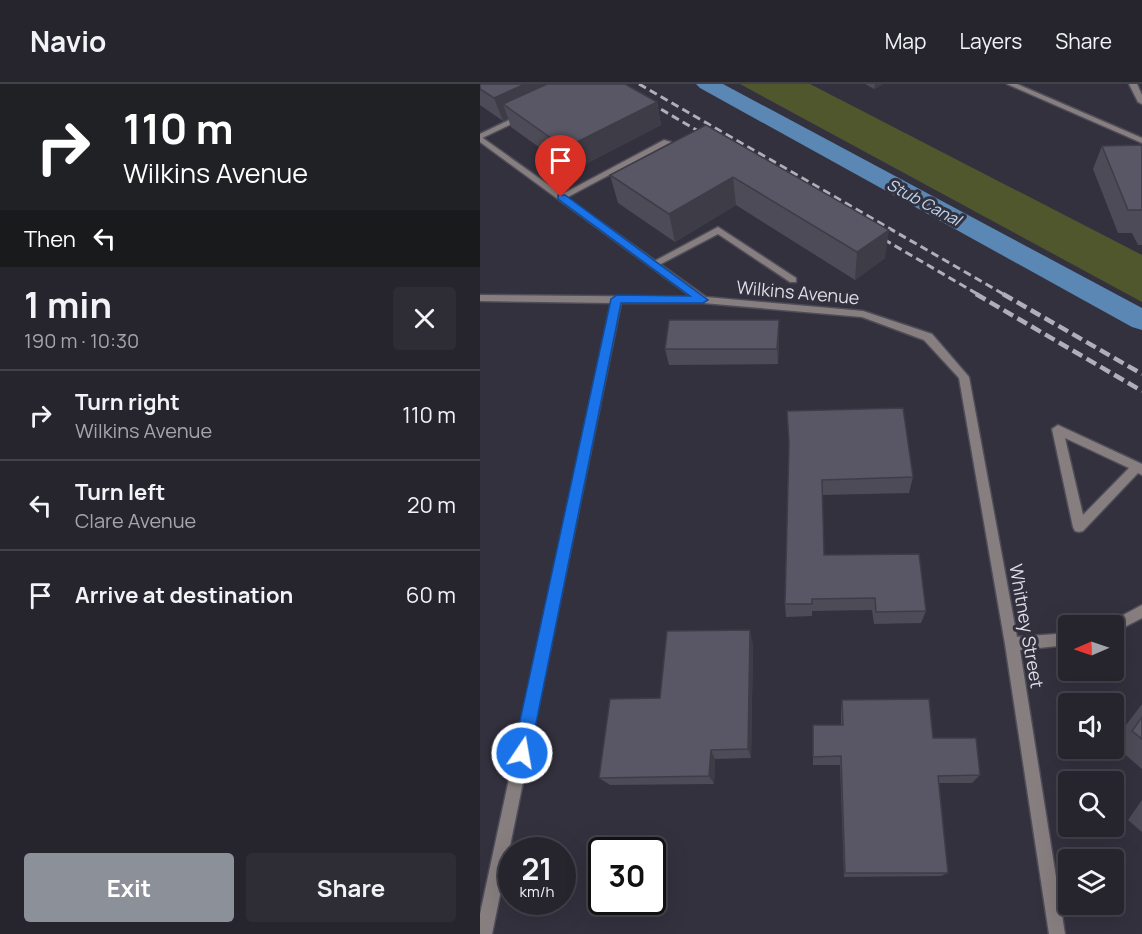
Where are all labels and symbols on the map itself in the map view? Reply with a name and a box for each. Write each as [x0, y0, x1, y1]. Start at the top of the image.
pin [535, 135, 586, 197]
water label: Stub Canal [883, 173, 967, 232]
street label: Wilkins Avenue [735, 275, 861, 309]
street label: Whitney Street [1004, 562, 1050, 690]
north arrow [1058, 615, 1124, 681]
position arrow [490, 721, 554, 785]
speed limit sign: 30 [588, 837, 666, 915]

